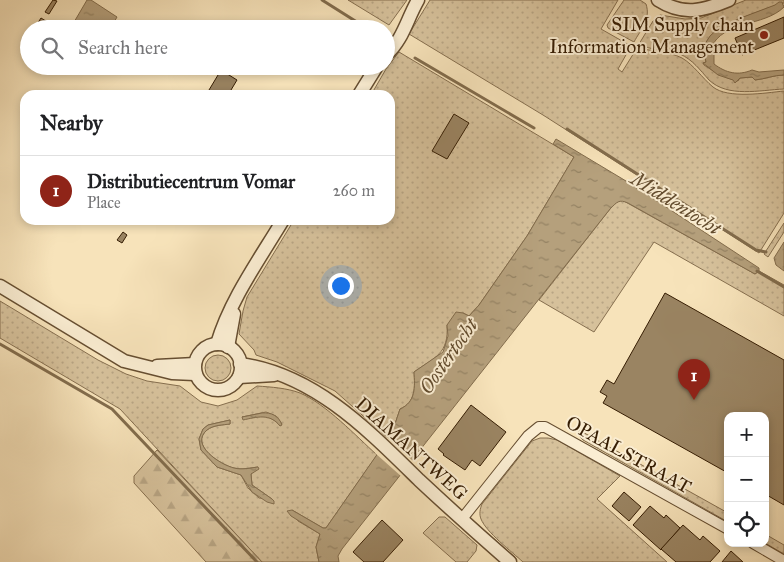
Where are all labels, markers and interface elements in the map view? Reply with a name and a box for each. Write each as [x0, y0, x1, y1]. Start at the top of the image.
place label: SIM Supply chain Information Management [549, 13, 754, 59]
search box [20, 20, 395, 75]
marker: SIM Supply chain Information Management [758, 29, 770, 41]
icon: search [38, 34, 66, 62]
text: Search here [78, 36, 168, 59]
text: Nearby [40, 110, 103, 136]
water label: Middentocht [625, 165, 727, 241]
text: Distributiecentrum Vomar [87, 170, 295, 193]
text: 1 [53, 181, 59, 200]
text: 260 m [333, 181, 375, 200]
text: Place [87, 193, 121, 212]
your location [328, 273, 354, 299]
water label: Oostertocht [413, 312, 484, 398]
pin: 1 [678, 359, 710, 400]
street label: DIAMANTWEG [351, 392, 472, 505]
street label: OPAALSTRAAT [562, 411, 695, 498]
map controls [724, 412, 769, 547]
button: + [724, 412, 769, 457]
button: − [724, 457, 769, 502]
button: locate [724, 502, 769, 547]

